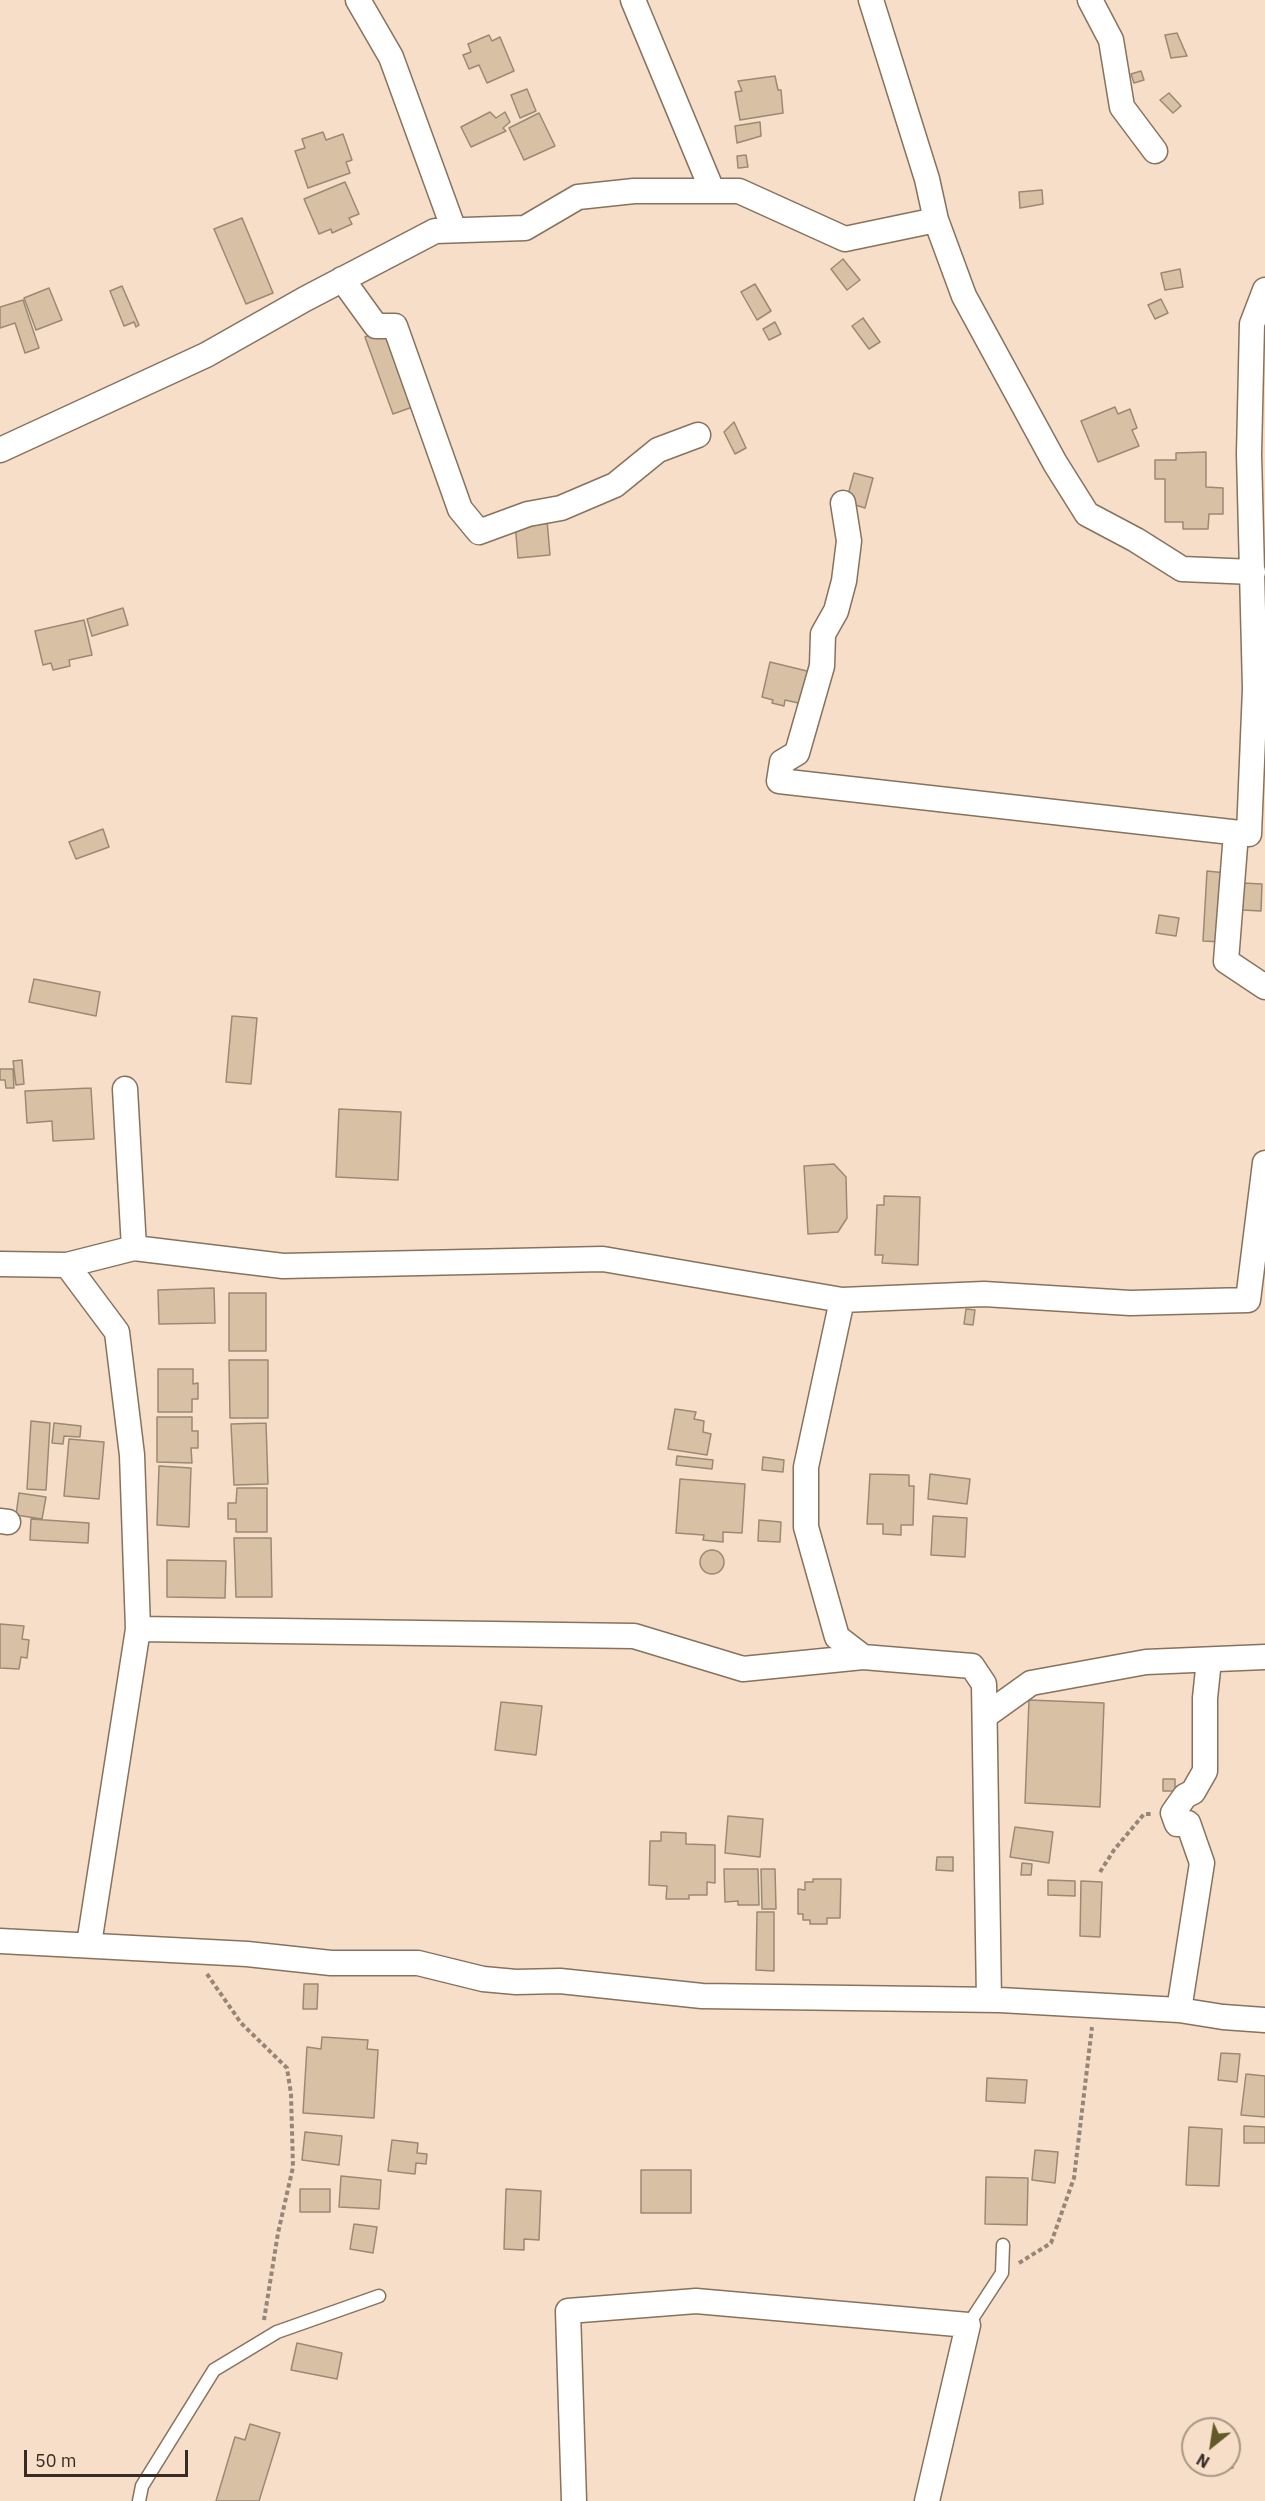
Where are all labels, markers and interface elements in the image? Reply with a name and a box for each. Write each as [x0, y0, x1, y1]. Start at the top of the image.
north arrow [1181, 2417, 1241, 2477]
scale bar [27, 2438, 190, 2476]
text: 50 m [35, 2449, 77, 2472]
text: N [1193, 2449, 1213, 2472]

